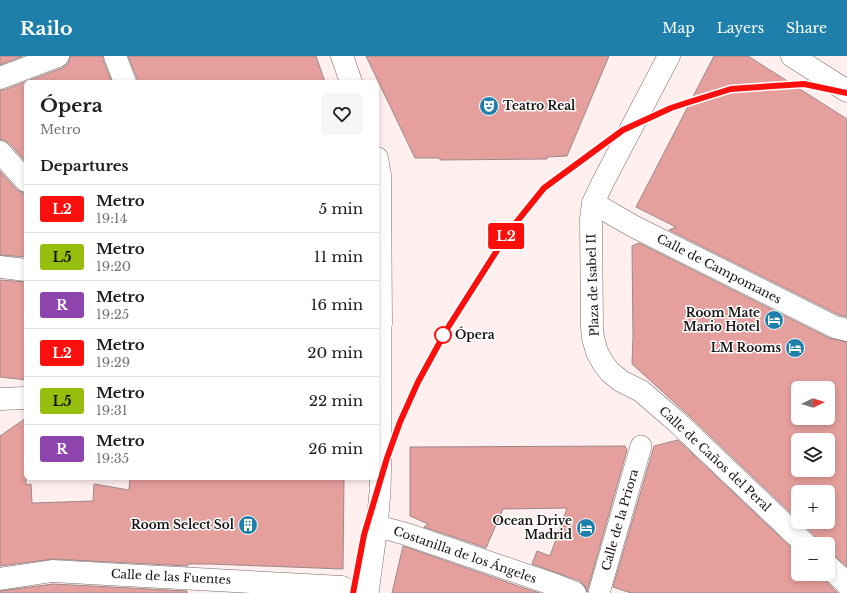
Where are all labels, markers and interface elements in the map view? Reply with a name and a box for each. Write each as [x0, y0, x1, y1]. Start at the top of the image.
text: Railo [20, 17, 73, 40]
text: Map [662, 19, 695, 37]
text: Layers [717, 19, 764, 37]
text: Share [786, 19, 827, 37]
button: heart [321, 93, 363, 135]
text: Ópera [40, 94, 103, 117]
theatre icon: Teatro Real [478, 95, 500, 117]
place label: Teatro Real [503, 98, 576, 113]
text: Metro [40, 121, 81, 138]
text: Departures [40, 156, 129, 175]
text: Metro [96, 191, 145, 210]
text: 5 min [319, 199, 363, 218]
text: L2 [52, 200, 72, 218]
text: 19:14 [96, 210, 127, 227]
line badge: L2 [488, 223, 524, 249]
text: L2 [496, 227, 516, 245]
street label: Calle de Campomanes [654, 231, 784, 307]
street label: Plaza de Isabel II [583, 233, 602, 337]
text: Metro [96, 239, 145, 258]
text: 11 min [314, 247, 363, 266]
text: L5 [52, 248, 72, 266]
text: 19:20 [96, 258, 131, 275]
text: Metro [96, 287, 145, 306]
text: 16 min [311, 295, 363, 314]
text: R [56, 296, 68, 314]
place label: Room Mate Mario Hotel [683, 305, 761, 334]
text: 19:25 [96, 306, 129, 323]
hotel icon: Room Mate Mario Hotel [763, 309, 785, 331]
marker: Ópera [434, 326, 452, 344]
place label: Ópera [455, 326, 495, 342]
text: Metro [96, 335, 145, 354]
hotel icon: LM Rooms [784, 337, 806, 359]
place label: LM Rooms [711, 340, 781, 355]
text: 20 min [307, 343, 363, 362]
text: L2 [52, 344, 72, 362]
text: 19:29 [96, 354, 130, 371]
north arrow [791, 381, 835, 425]
map controls [791, 381, 835, 581]
text: Metro [96, 383, 145, 402]
text: 22 min [309, 391, 363, 410]
text: L5 [52, 392, 72, 410]
text: 19:31 [96, 402, 128, 419]
street label: Calle de Caños del Peral [656, 403, 774, 514]
text: Metro [96, 431, 145, 450]
button: layers [791, 433, 835, 477]
text: 26 min [308, 439, 363, 458]
text: R [56, 440, 68, 458]
text: 19:35 [96, 450, 129, 467]
street label: Calle de la Priora [598, 467, 641, 572]
button: + [791, 485, 835, 529]
place label: Ocean Drive Madrid [493, 513, 573, 542]
building icon: Room Select Sol [237, 514, 259, 536]
place label: Room Select Sol [131, 517, 235, 532]
hotel icon: Ocean Drive Madrid [575, 517, 597, 539]
street label: Costanilla de los Ángeles [392, 522, 539, 586]
button: − [791, 537, 835, 581]
street label: Calle de las Fuentes [111, 566, 232, 587]

